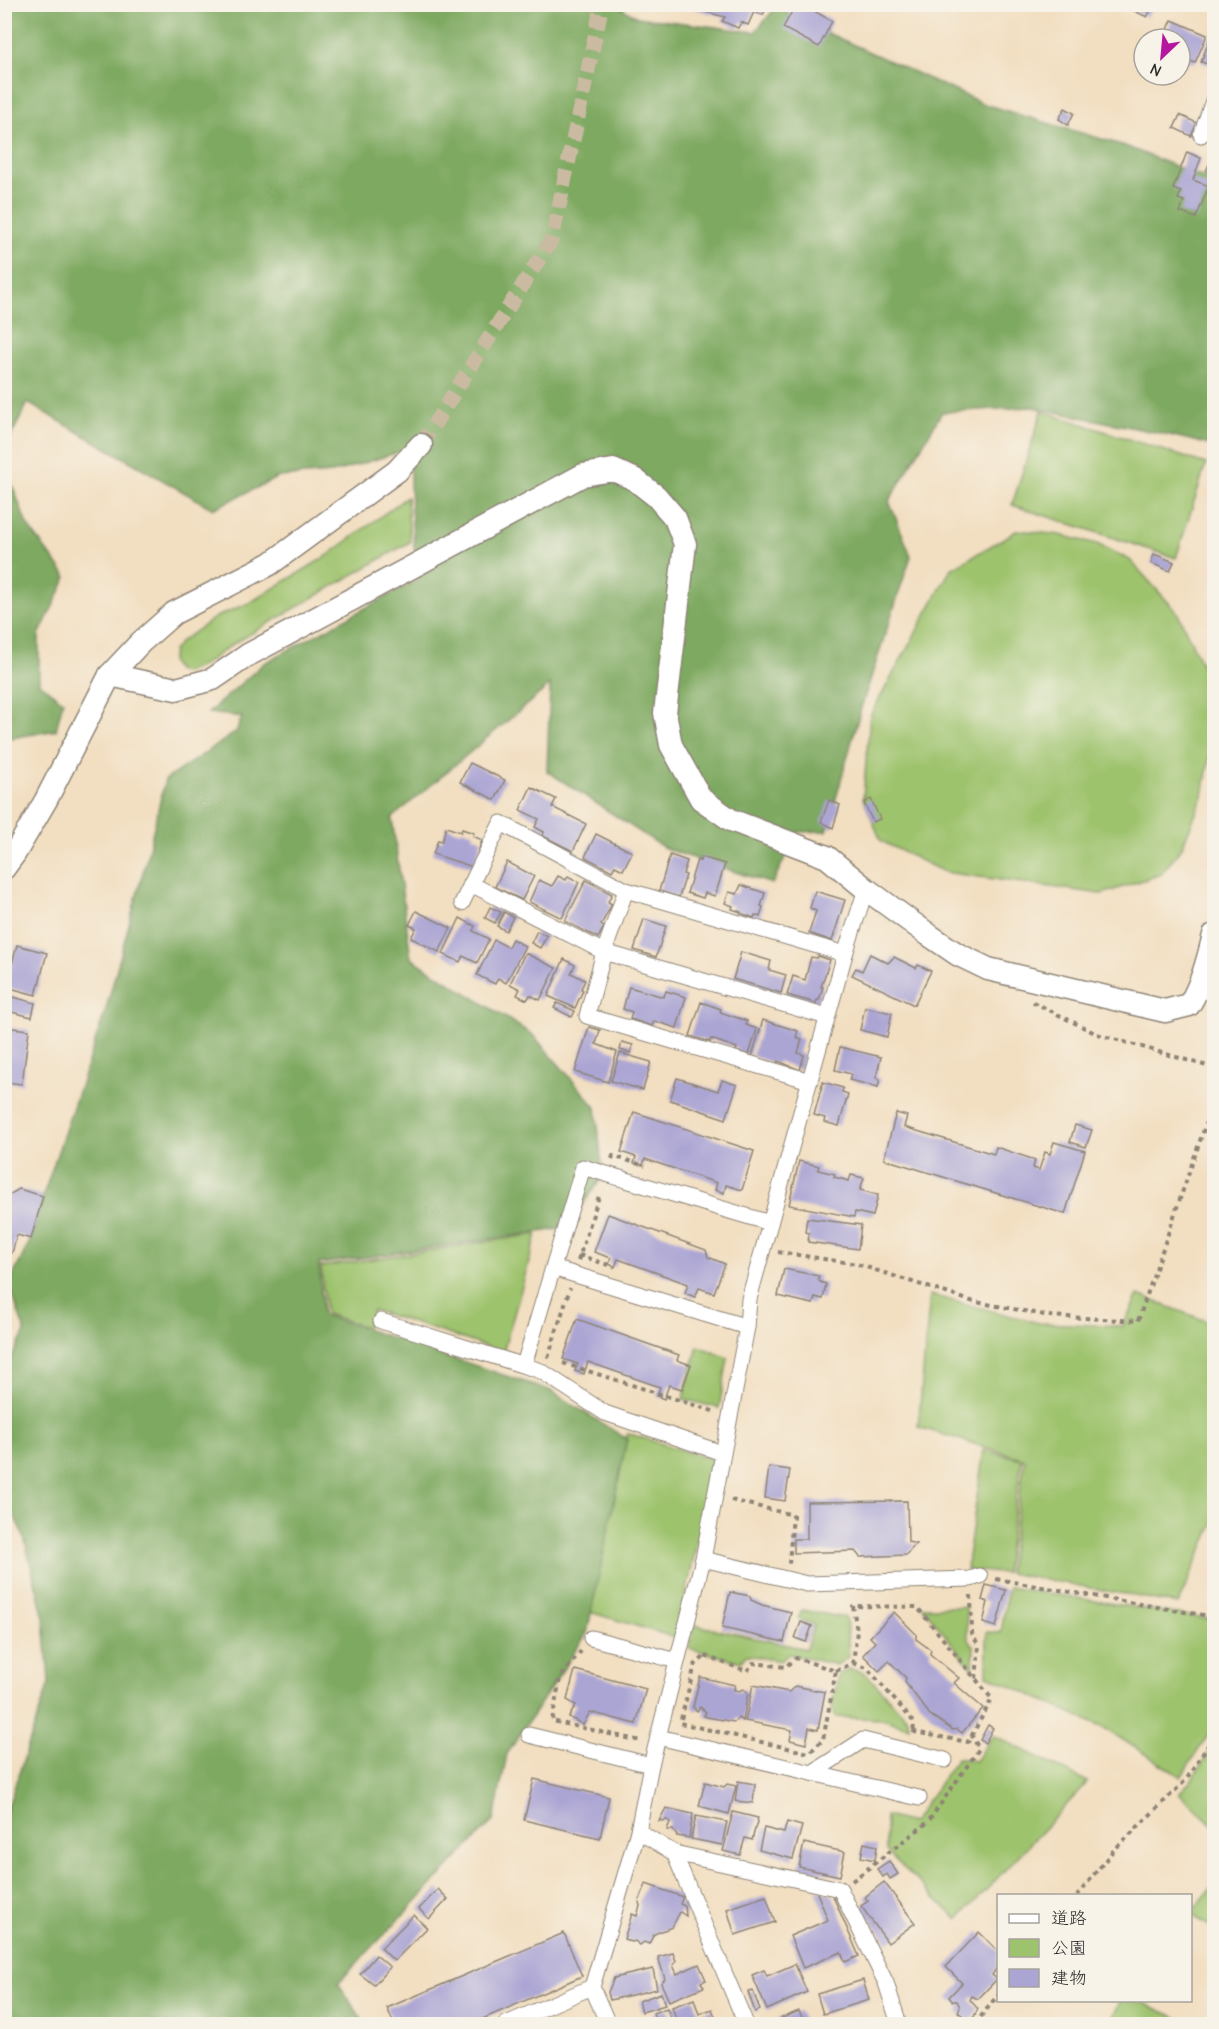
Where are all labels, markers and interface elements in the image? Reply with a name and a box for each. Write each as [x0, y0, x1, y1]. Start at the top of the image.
north arrow [1132, 27, 1192, 87]
text: N [1147, 59, 1164, 80]
legend [997, 1894, 1192, 2002]
text: 道路 [1051, 1908, 1087, 1929]
text: 公園 [1051, 1938, 1087, 1959]
text: 建物 [1051, 1968, 1087, 1989]

